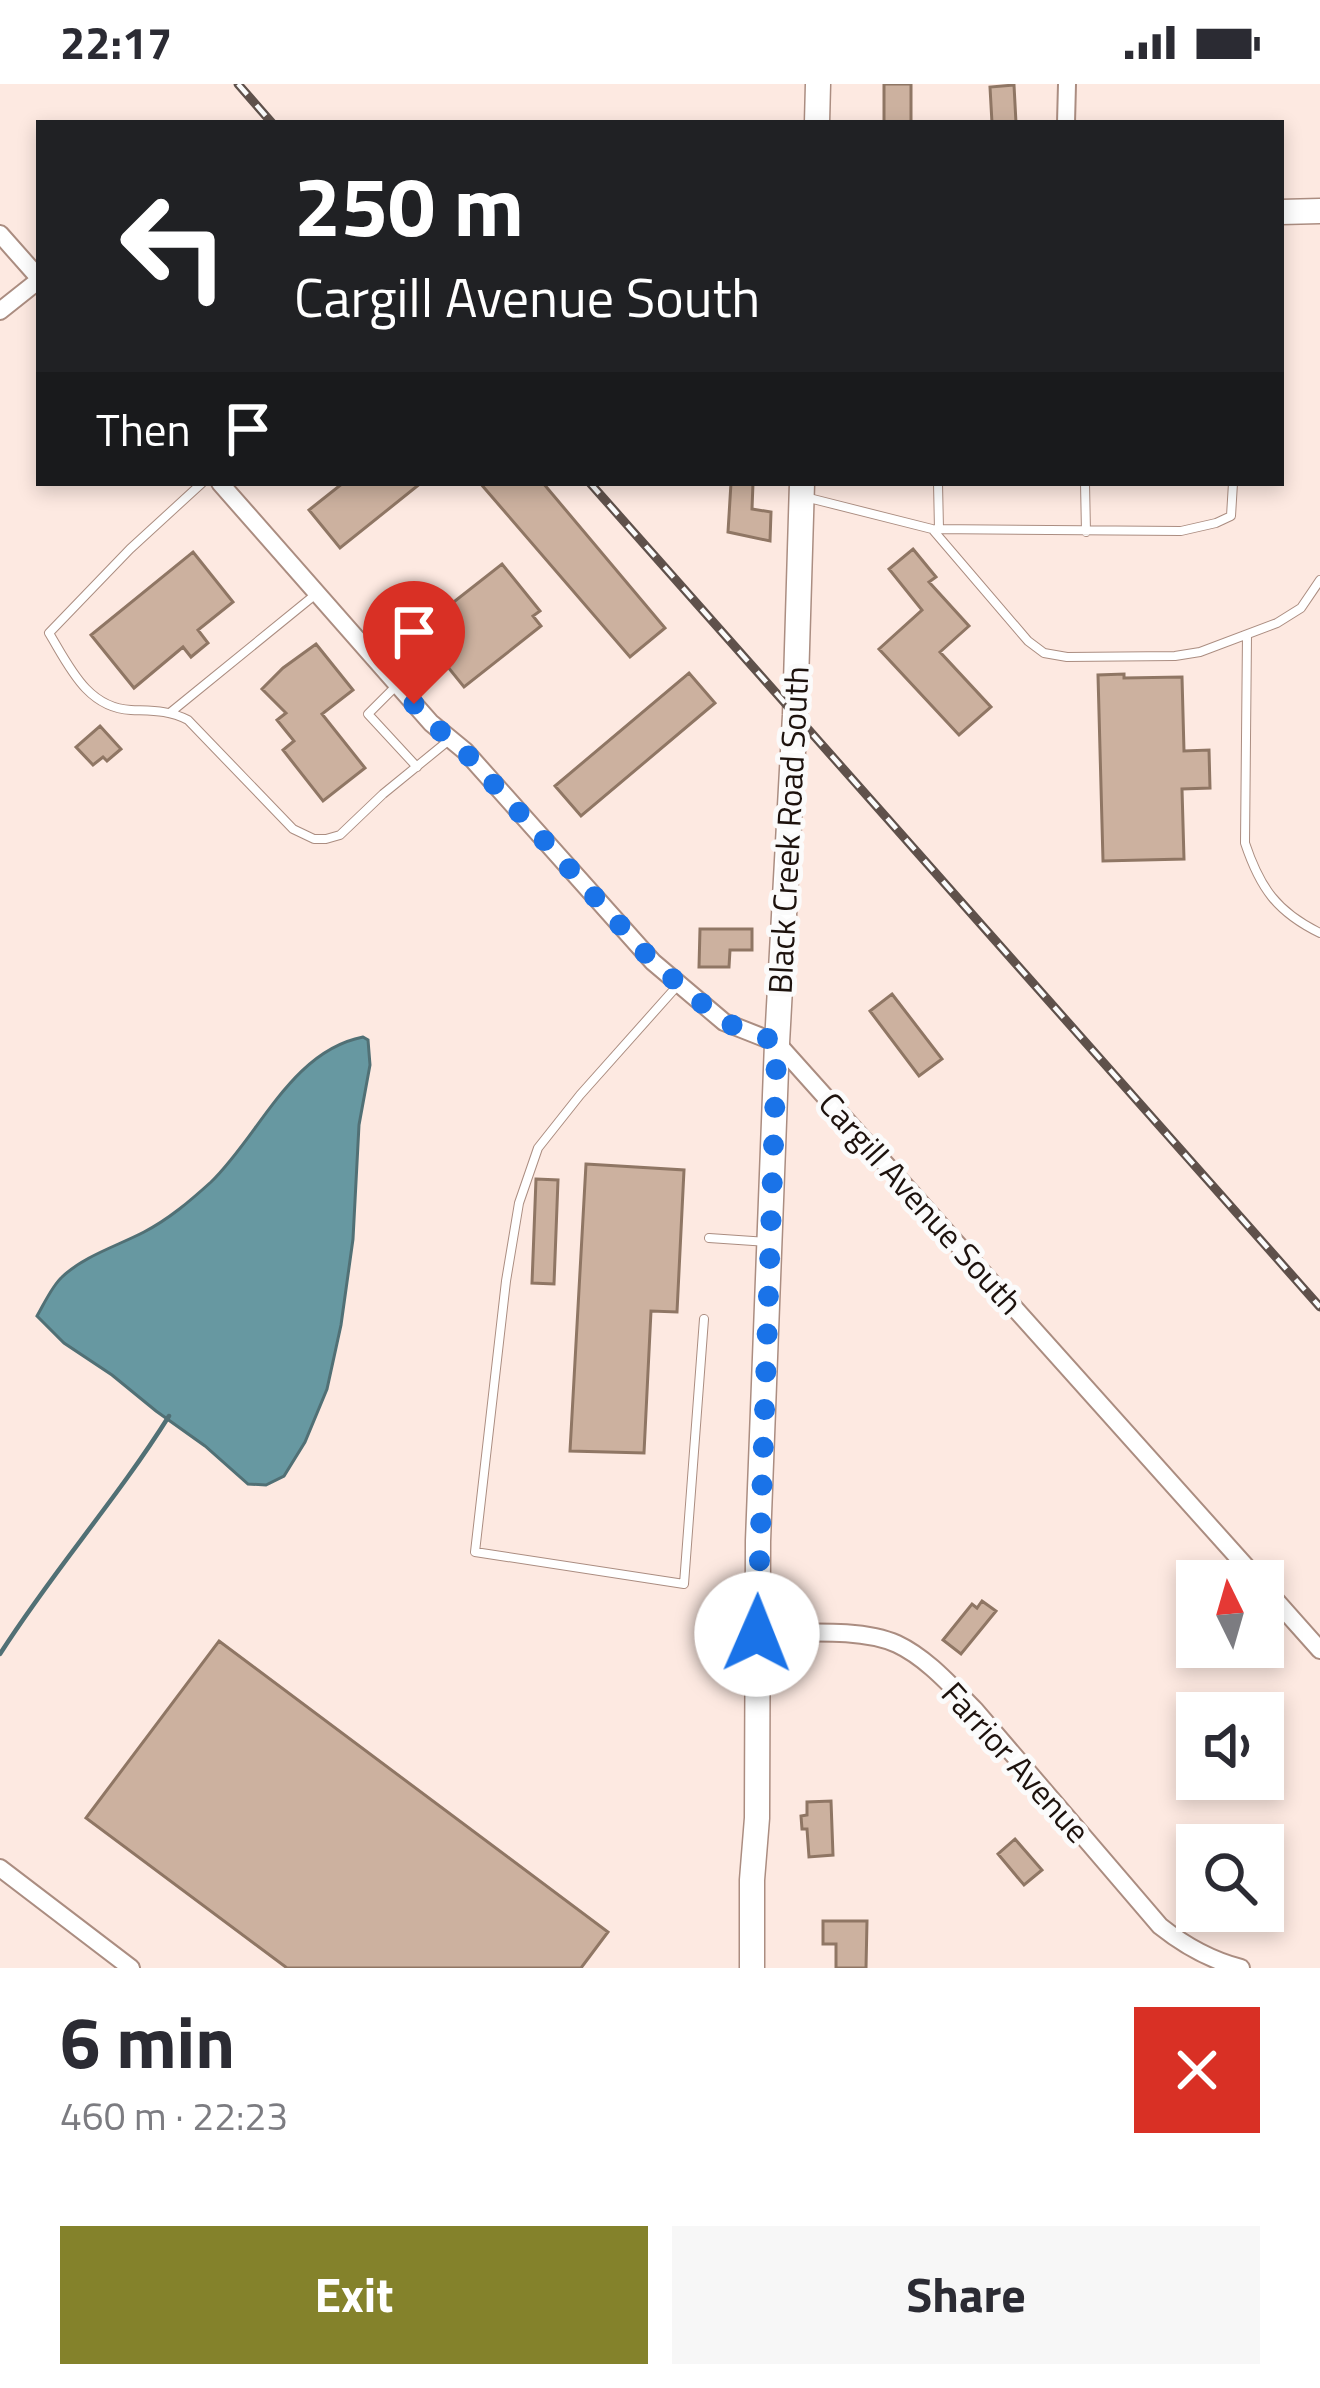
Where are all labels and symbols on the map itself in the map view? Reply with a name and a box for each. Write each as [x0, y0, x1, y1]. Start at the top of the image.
pin [363, 581, 465, 704]
street label: Black Creek Road South [754, 665, 822, 995]
street label: Cargill Avenue South [807, 1080, 1035, 1326]
north arrow [1176, 1560, 1284, 1668]
position arrow [694, 1571, 820, 1697]
street label: Farrior Avenue [930, 1670, 1102, 1854]

